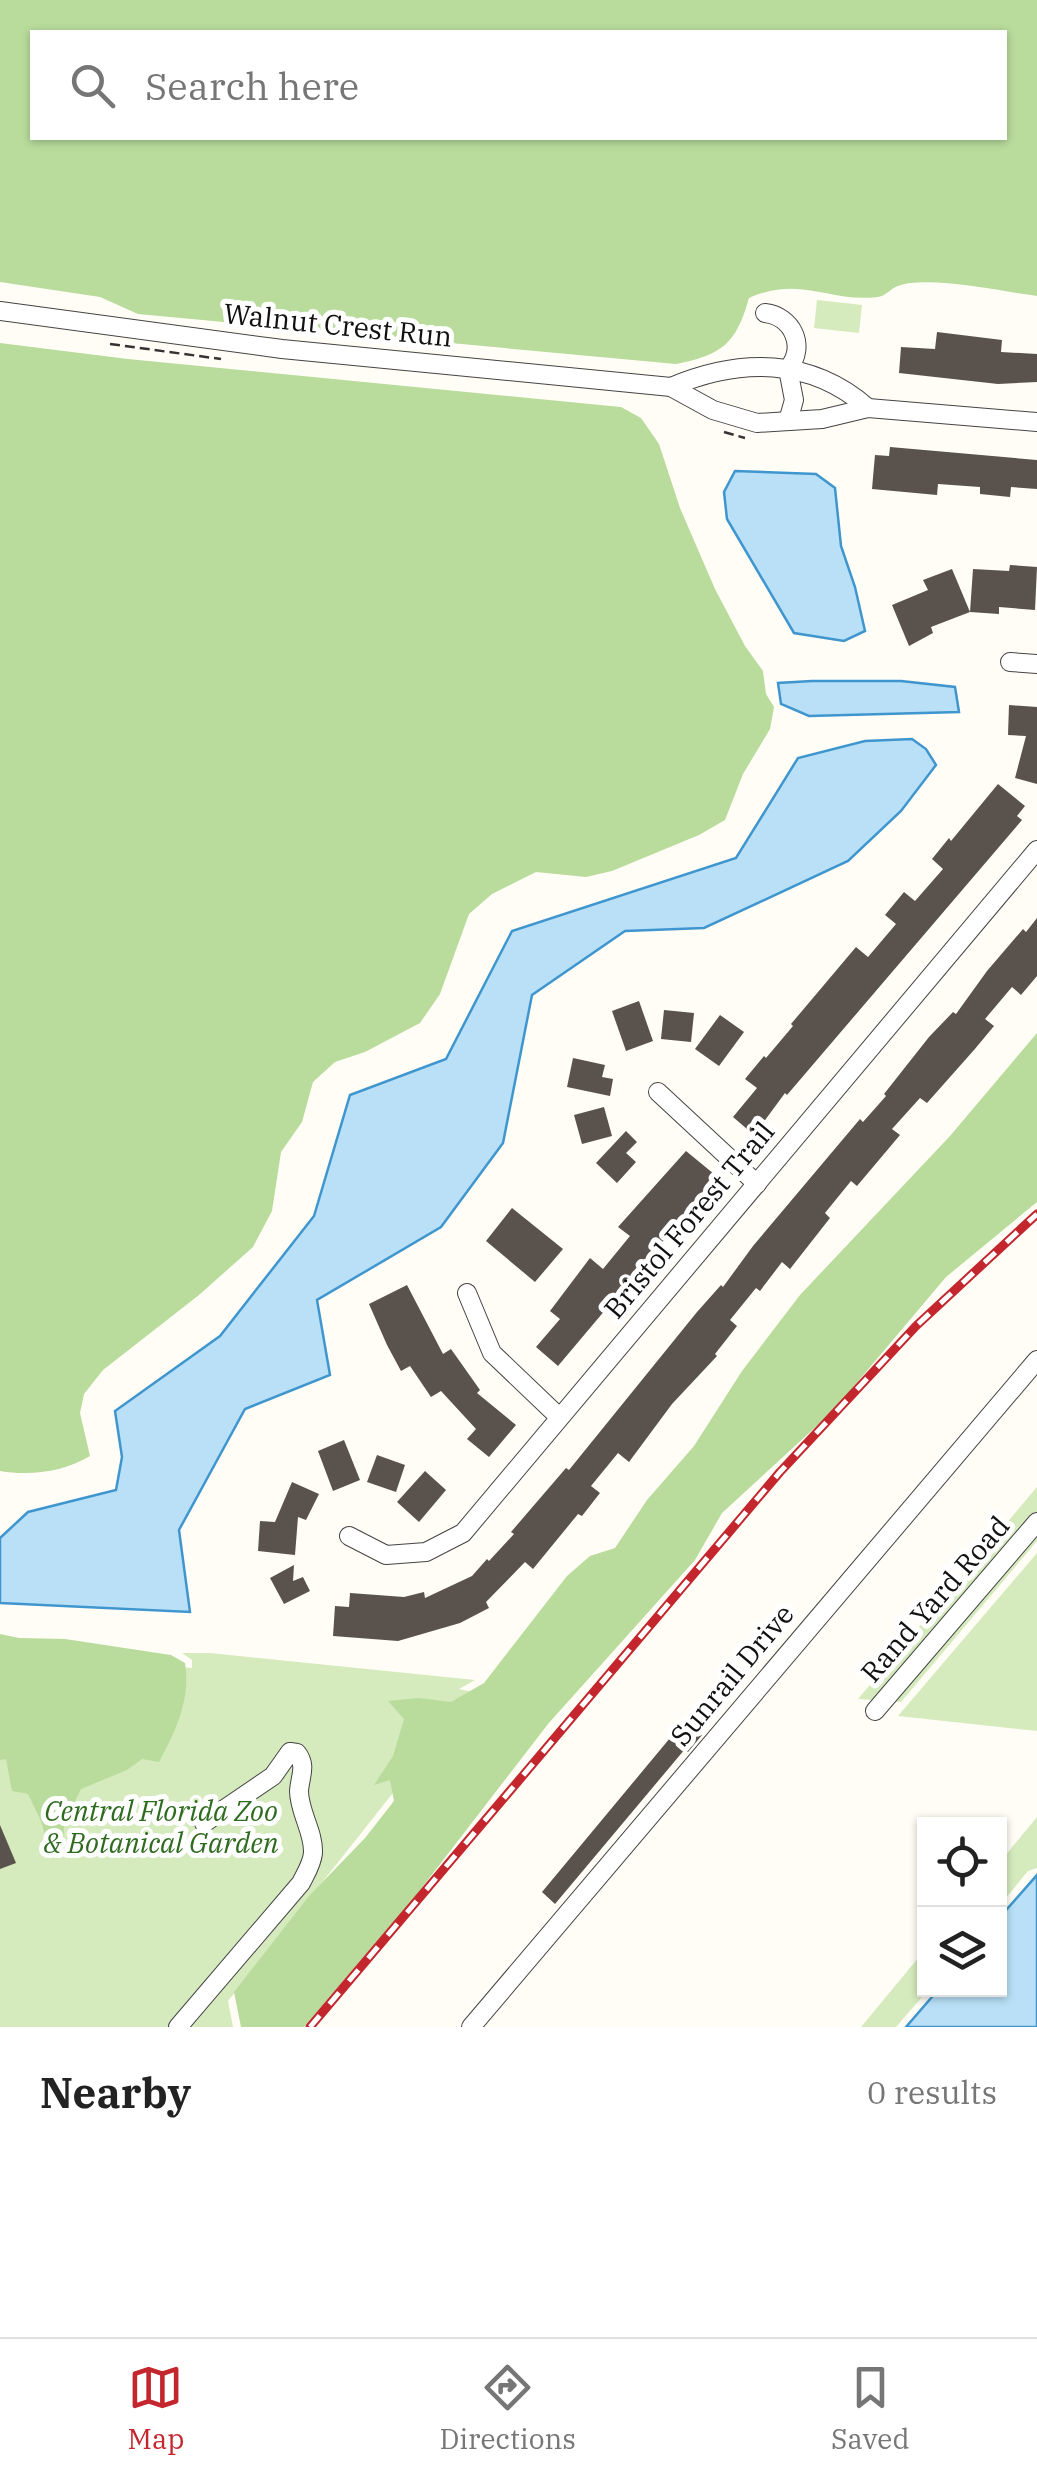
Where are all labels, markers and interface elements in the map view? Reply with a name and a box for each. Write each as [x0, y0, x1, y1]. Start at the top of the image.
search box [30, 30, 1007, 140]
icon: search [65, 58, 120, 113]
text: Search here [145, 61, 359, 110]
street label: Walnut Crest Run [222, 294, 454, 355]
street label: Bristol Forest Trail [595, 1113, 782, 1326]
street label: Rand Yard Road [852, 1508, 1017, 1690]
street label: Sunrail Drive [662, 1596, 802, 1753]
park label: Central Florida Zoo & Botanical Garden [43, 1792, 279, 1861]
map controls [917, 1817, 1007, 1997]
button: locate [917, 1817, 1007, 1907]
button: layers [917, 1907, 1007, 1997]
text: Nearby [40, 2065, 191, 2120]
text: 0 results [867, 2071, 997, 2113]
tab: Map [128, 2360, 184, 2457]
tab: Directions [439, 2360, 576, 2457]
tab: Saved [831, 2360, 909, 2457]

